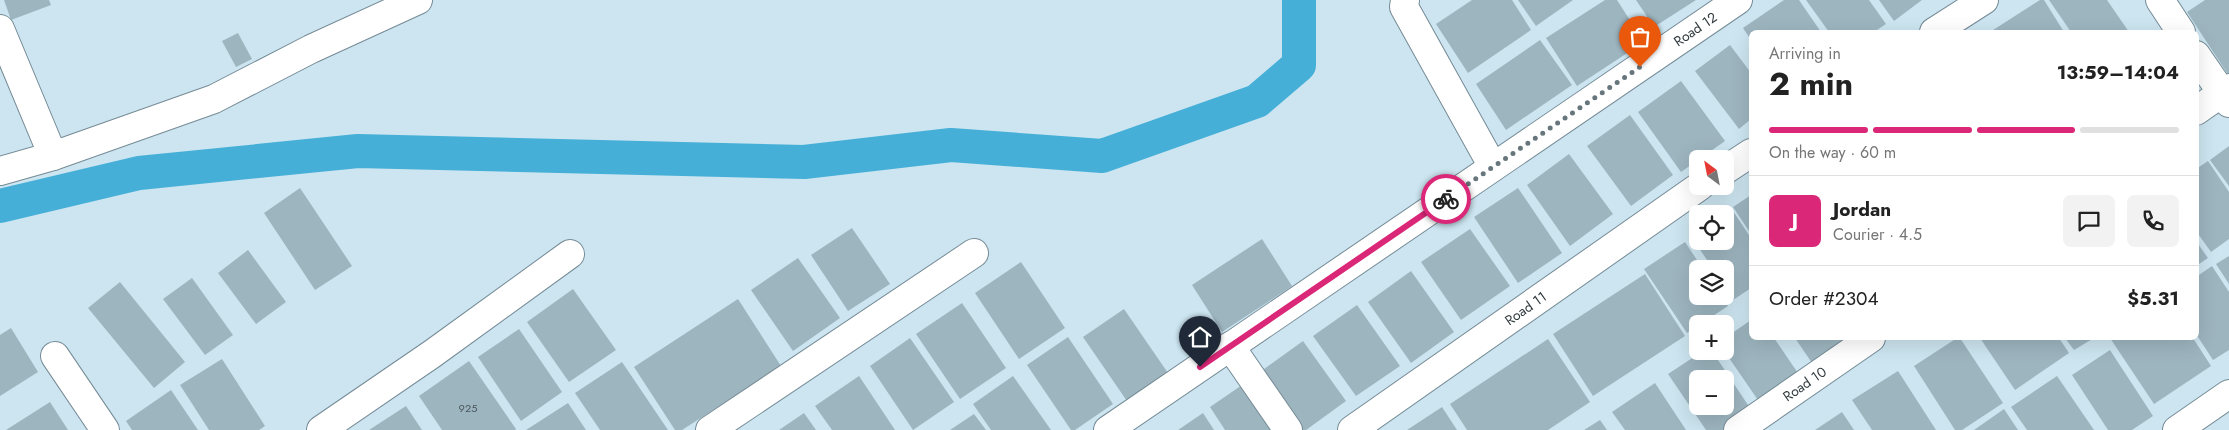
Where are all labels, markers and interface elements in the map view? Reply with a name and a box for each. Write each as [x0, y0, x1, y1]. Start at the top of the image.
street label: Road 12 [1669, 7, 1721, 51]
pin [1619, 16, 1661, 67]
icon: bag [1626, 23, 1654, 51]
text: Arriving in [1769, 42, 1841, 65]
text: 13:59–14:04 [2057, 59, 2179, 86]
text: 2 min [1769, 61, 1853, 107]
text: On the way · 60 m [1769, 141, 1896, 164]
north arrow [1689, 150, 1734, 195]
map controls [1689, 150, 1734, 415]
courier [1421, 174, 1471, 224]
icon: bike [1432, 185, 1460, 213]
button: chat [2063, 195, 2115, 247]
button: phone [2127, 195, 2179, 247]
text: Jordan [1833, 196, 1891, 223]
button: locate [1689, 205, 1734, 250]
text: J [1792, 207, 1798, 234]
text: Courier · 4.5 [1833, 223, 1922, 246]
button: layers [1689, 260, 1734, 305]
text: Order #2304 [1769, 285, 1879, 312]
text: $5.31 [2127, 285, 2179, 312]
street label: Road 11 [1501, 287, 1551, 330]
button: + [1689, 315, 1734, 360]
pin [1179, 316, 1221, 367]
icon: home [1186, 323, 1214, 351]
street label: Road 10 [1779, 362, 1831, 406]
button: − [1689, 370, 1734, 415]
house number: 925 [459, 400, 477, 416]

